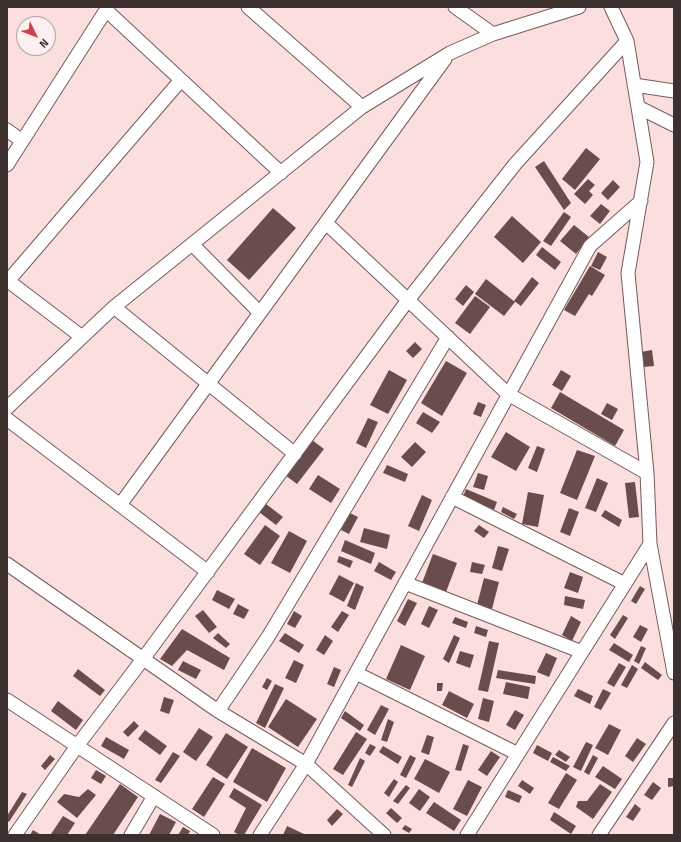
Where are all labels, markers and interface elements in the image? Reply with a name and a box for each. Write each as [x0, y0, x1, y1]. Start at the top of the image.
north arrow [16, 16, 56, 56]
text: N [36, 35, 52, 52]

